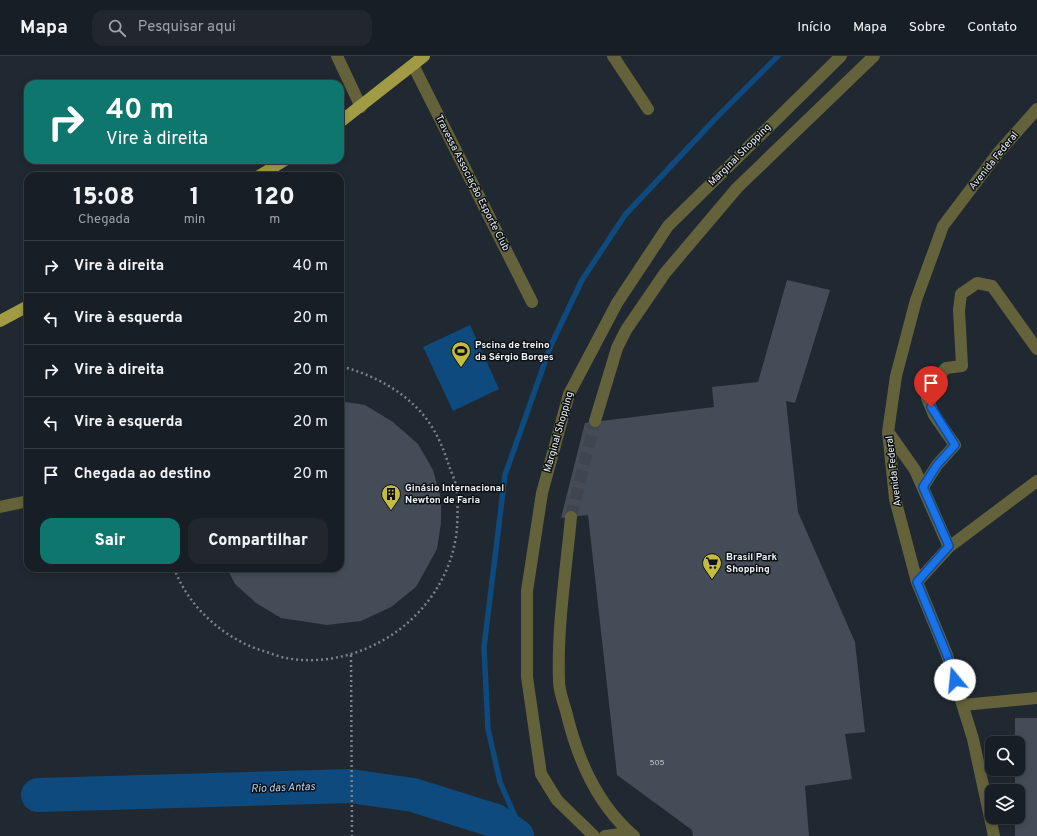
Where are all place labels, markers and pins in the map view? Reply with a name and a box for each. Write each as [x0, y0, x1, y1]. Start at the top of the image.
place label: Pscina de treino da Sérgio Borges [475, 339, 554, 364]
sports icon: Pscina de treino da Sérgio Borges [450, 340, 472, 368]
pin [914, 366, 948, 407]
place label: Ginásio Internacional Newton de Faria [405, 482, 504, 507]
building icon: Ginásio Internacional Newton de Faria [380, 483, 402, 511]
place label: Brasil Park Shopping [726, 551, 778, 576]
supermarket icon: Brasil Park Shopping [701, 552, 723, 580]

